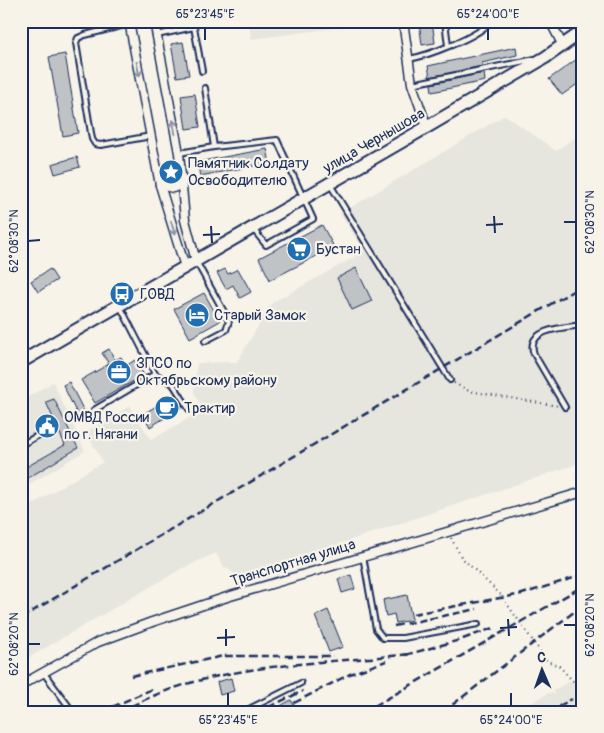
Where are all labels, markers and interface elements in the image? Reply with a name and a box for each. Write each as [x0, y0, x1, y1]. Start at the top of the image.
text: 65°23'45"E [176, 7, 234, 22]
text: 65°24'00"E [457, 7, 519, 22]
one-way arrow [134, 61, 144, 77]
street label: улица Чернышова [319, 104, 428, 178]
one-way arrow [168, 119, 178, 135]
place label: Памятник Солдату Освободителю [188, 154, 309, 190]
place icon: Памятник Солдату Освободителю [158, 159, 184, 185]
text: 62°08'30"N [583, 190, 598, 254]
text: 62°08'30"N [7, 209, 22, 273]
one-way arrow [168, 219, 178, 235]
supermarket icon: Бустан [286, 236, 312, 262]
place label: Бустан [316, 240, 361, 259]
bus stop icon: ГОВД [109, 281, 135, 307]
place label: ГОВД [140, 285, 175, 304]
hotel icon: Старый Замок [184, 302, 210, 328]
place label: Старый Замок [214, 306, 307, 325]
place label: ЗПСО по Октябрьскому району [136, 354, 277, 390]
office icon: ЗПСО по Октябрьскому району [106, 359, 132, 385]
cafe icon: Трактир [154, 395, 180, 421]
place label: Трактир [184, 399, 235, 418]
place label: ОМВД России по г. Нягани [64, 408, 149, 444]
public building icon: ОМВД России по г. Нягани [34, 413, 60, 439]
street label: Транспортная улица [228, 535, 358, 591]
text: 62°08'20"N [583, 593, 598, 657]
text: 62°08'20"N [7, 612, 22, 676]
north arrow [516, 646, 566, 696]
text: С [537, 649, 547, 666]
text: 65°23'45"E [199, 713, 257, 728]
text: 65°24'00"E [480, 713, 542, 728]

